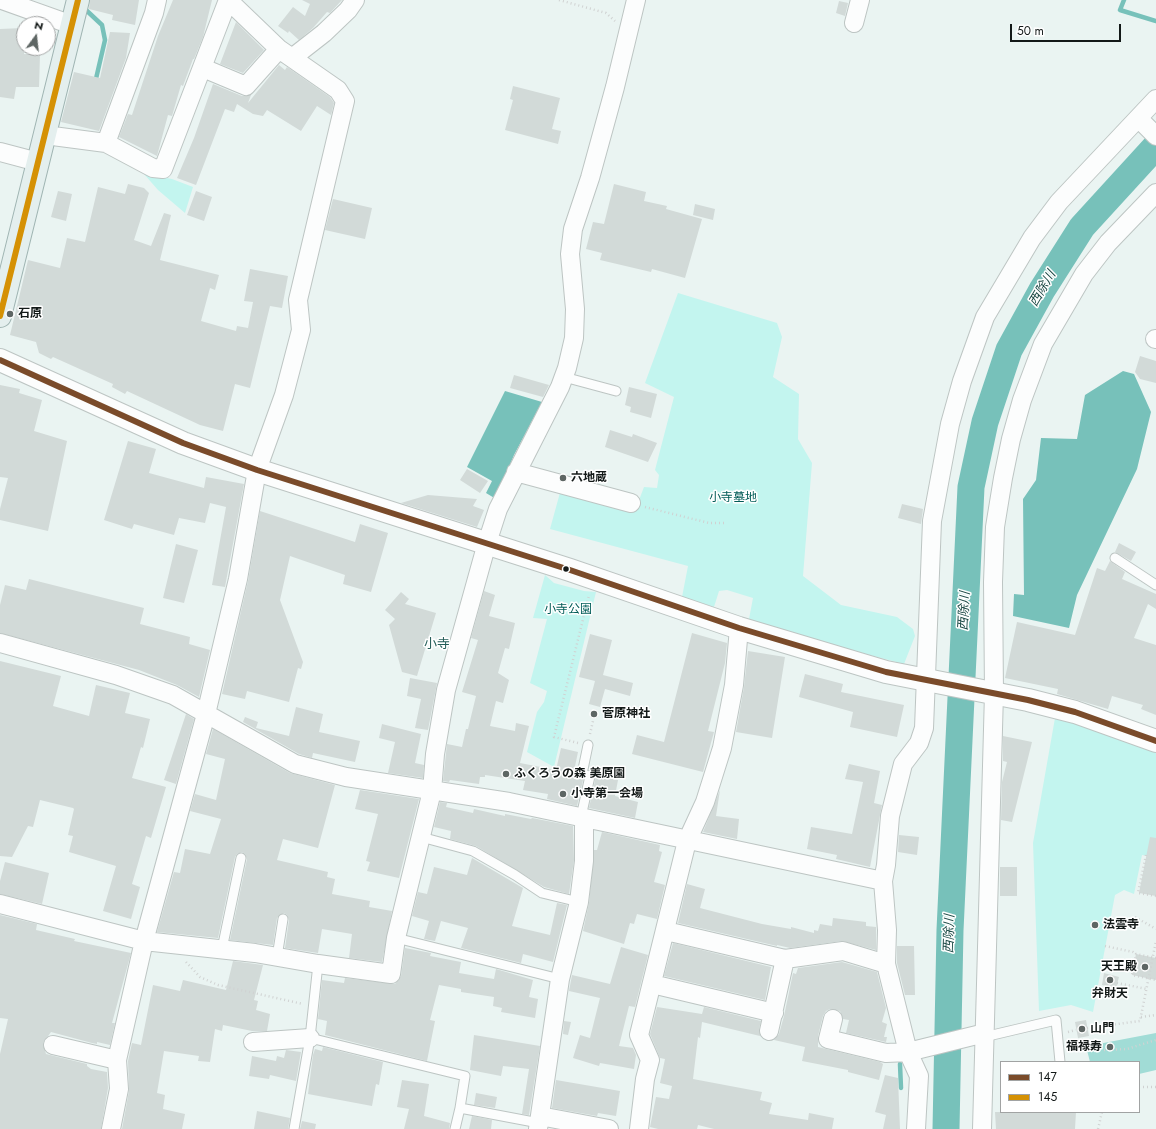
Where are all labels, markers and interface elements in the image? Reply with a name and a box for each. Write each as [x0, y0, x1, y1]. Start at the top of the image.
north arrow [16, 16, 56, 56]
scale bar [1012, 16, 1123, 42]
text: N [33, 17, 45, 34]
text: 50 m [1017, 22, 1044, 40]
water label: 西除川 [1026, 268, 1060, 310]
place label: 石原 [18, 307, 42, 321]
marker: 石原 [5, 309, 15, 319]
place label: 六地蔵 [571, 471, 607, 485]
marker: 六地蔵 [558, 473, 568, 483]
park label: 小寺墓地 [709, 491, 757, 505]
unlabelled marker [561, 564, 571, 574]
water label: 西除川 [956, 591, 974, 631]
park label: 小寺公園 [544, 603, 592, 617]
district label: 小寺 [424, 637, 450, 653]
place label: 菅原神社 [602, 707, 650, 721]
marker: 菅原神社 [589, 709, 599, 719]
place label: ふくろうの森 美原園 [514, 767, 626, 781]
marker: ふくろうの森 美原園 [501, 769, 511, 779]
place label: 小寺第一会場 [571, 787, 643, 801]
marker: 小寺第一会場 [558, 789, 568, 799]
water label: 西除川 [942, 914, 958, 954]
place label: 法雲寺 [1103, 918, 1139, 932]
marker: 法雲寺 [1090, 920, 1100, 930]
place label: 天王殿 [1101, 960, 1137, 974]
marker: 天王殿 [1140, 962, 1150, 972]
marker: 弁財天 [1105, 975, 1115, 985]
place label: 弁財天 [1092, 987, 1128, 1001]
place label: 山門 [1090, 1022, 1114, 1036]
marker: 山門 [1077, 1024, 1087, 1034]
place label: 福禄寿 [1066, 1040, 1102, 1054]
marker: 福禄寿 [1105, 1042, 1115, 1052]
legend [1000, 1061, 1140, 1113]
text: 147 [1038, 1068, 1057, 1086]
text: 145 [1038, 1088, 1057, 1106]

